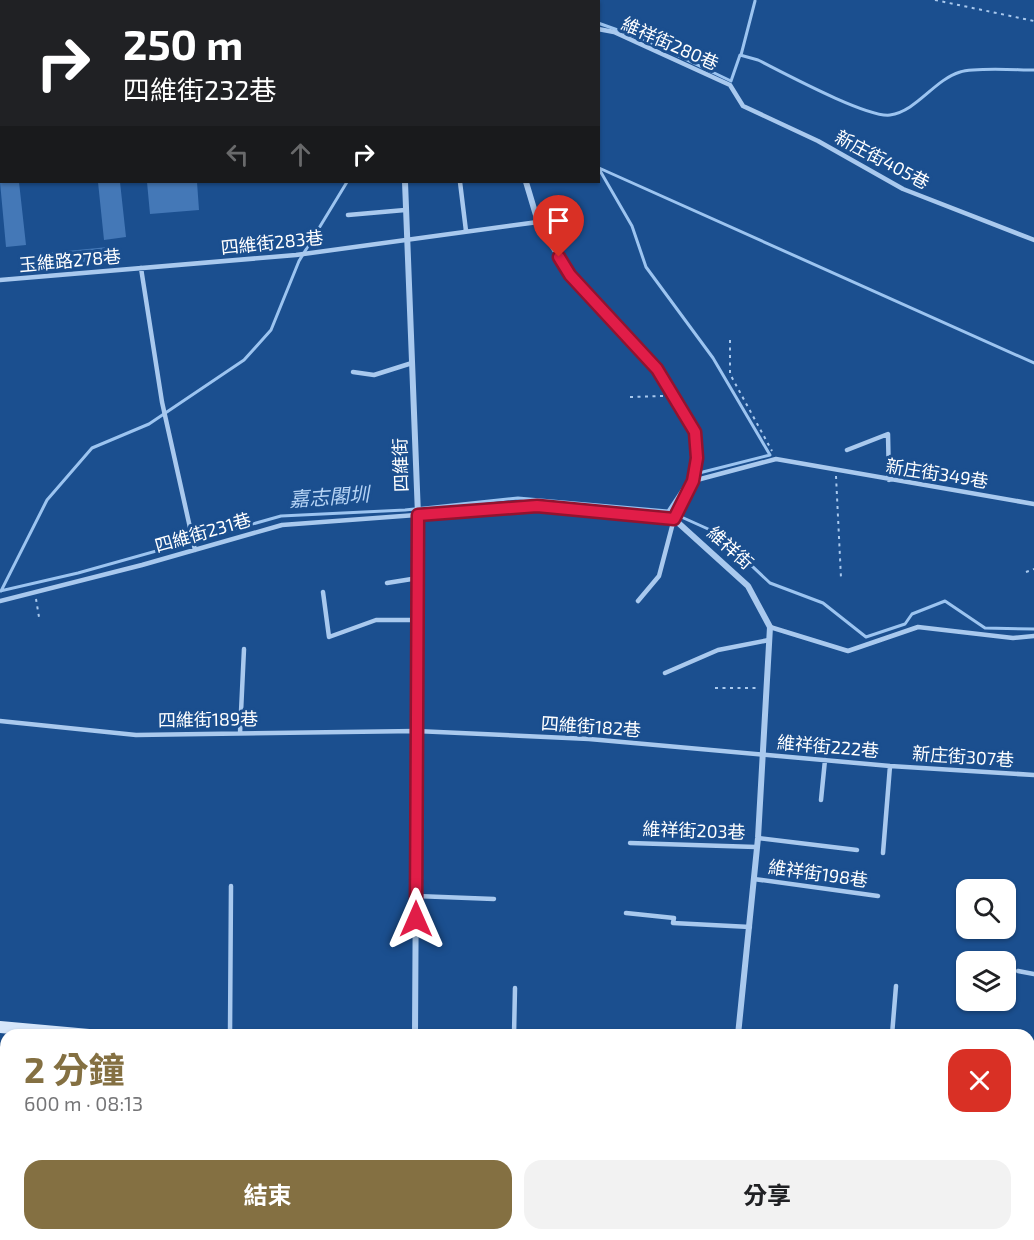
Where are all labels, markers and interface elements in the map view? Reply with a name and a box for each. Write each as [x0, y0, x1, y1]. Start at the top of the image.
street label: 維祥街280巷 [618, 12, 722, 74]
text: 250 m [123, 18, 243, 68]
icon: right [24, 24, 102, 102]
text: 四維街232巷 [123, 73, 276, 105]
street label: 新庄街405巷 [832, 125, 933, 193]
icon: left [221, 138, 254, 171]
icon: ahead [284, 138, 317, 171]
icon: right [347, 138, 380, 171]
pin [533, 195, 584, 257]
icon: arrive [542, 204, 575, 237]
street label: 四維街283巷 [219, 226, 324, 258]
street label: 玉維路278巷 [18, 245, 122, 275]
street label: 四維街 [388, 438, 412, 492]
street label: 新庄街349巷 [884, 454, 990, 492]
water label: 嘉志閣圳 [288, 481, 373, 511]
street label: 四維街231巷 [152, 508, 253, 556]
street label: 維祥街 [703, 521, 758, 573]
street label: 四維街189巷 [158, 707, 258, 731]
street label: 四維街182巷 [540, 712, 642, 740]
street label: 維祥街222巷 [776, 731, 880, 761]
street label: 新庄街307巷 [911, 741, 1015, 771]
street label: 維祥街203巷 [642, 817, 746, 843]
street label: 維祥街198巷 [767, 855, 869, 891]
map controls [956, 879, 1016, 1011]
button: search [956, 879, 1016, 939]
position arrow [384, 887, 448, 951]
button: layers [956, 951, 1016, 1011]
text: 2 分鐘 [24, 1047, 125, 1090]
button: close [948, 1049, 1011, 1112]
text: 600 m · 08:13 [24, 1091, 143, 1115]
button: 結束 [24, 1160, 512, 1229]
button: 分享 [524, 1160, 1011, 1229]

